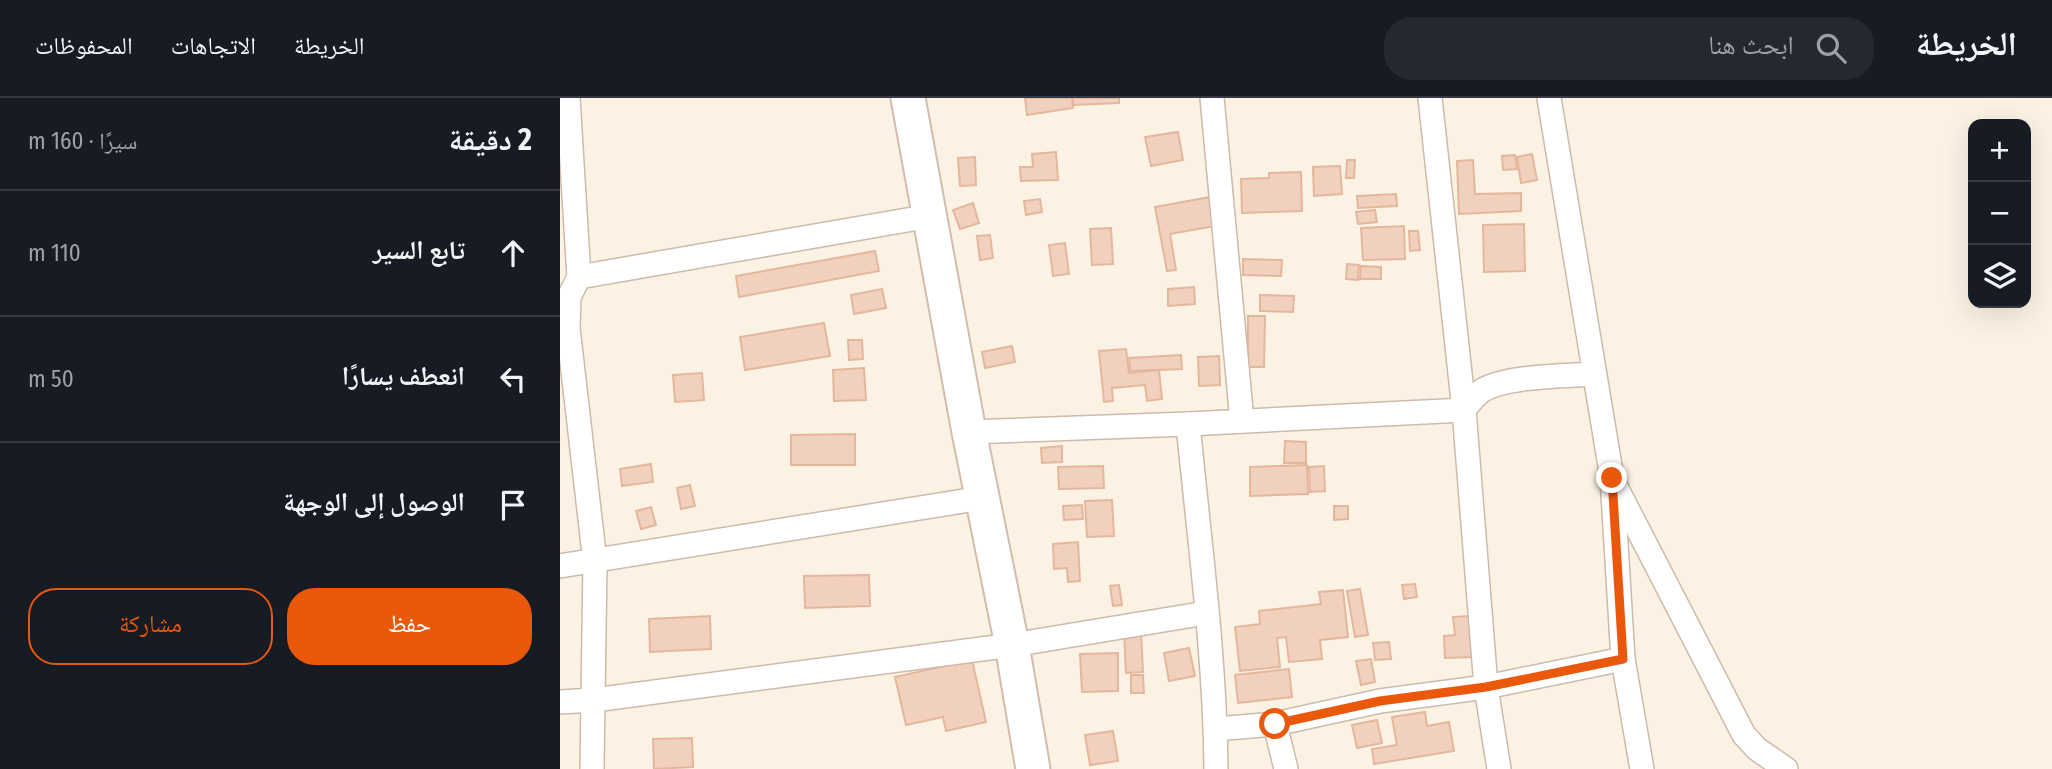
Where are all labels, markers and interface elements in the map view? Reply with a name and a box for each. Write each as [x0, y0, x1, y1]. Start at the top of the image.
search box [1384, 17, 1874, 80]
text: الخريطة [1916, 24, 2017, 64]
icon: search [1812, 29, 1850, 67]
text: ابحث هنا [1708, 30, 1794, 61]
text: المحفوظات [35, 32, 133, 60]
text: الاتجاهات [171, 32, 256, 60]
text: الخريطة [294, 32, 365, 60]
map controls [1968, 119, 2031, 308]
button: + [1968, 119, 2031, 182]
text: 2 دقيقة [449, 122, 532, 158]
text: سيرًا · 160 m [28, 127, 137, 155]
button: − [1968, 182, 2031, 245]
icon: ahead [494, 234, 532, 272]
text: تابع السير [373, 235, 465, 266]
text: 110 m [28, 239, 81, 267]
button: layers [1968, 245, 2031, 308]
icon: left [494, 360, 532, 398]
text: انعطف يسارًا [342, 361, 465, 392]
text: 50 m [28, 365, 74, 393]
route end [1596, 462, 1627, 493]
icon: arrive [494, 486, 532, 524]
text: الوصول إلى الوجهة [283, 487, 465, 518]
button: مشاركة [28, 588, 273, 665]
button: حفظ [287, 588, 532, 665]
route start [1259, 708, 1290, 739]

